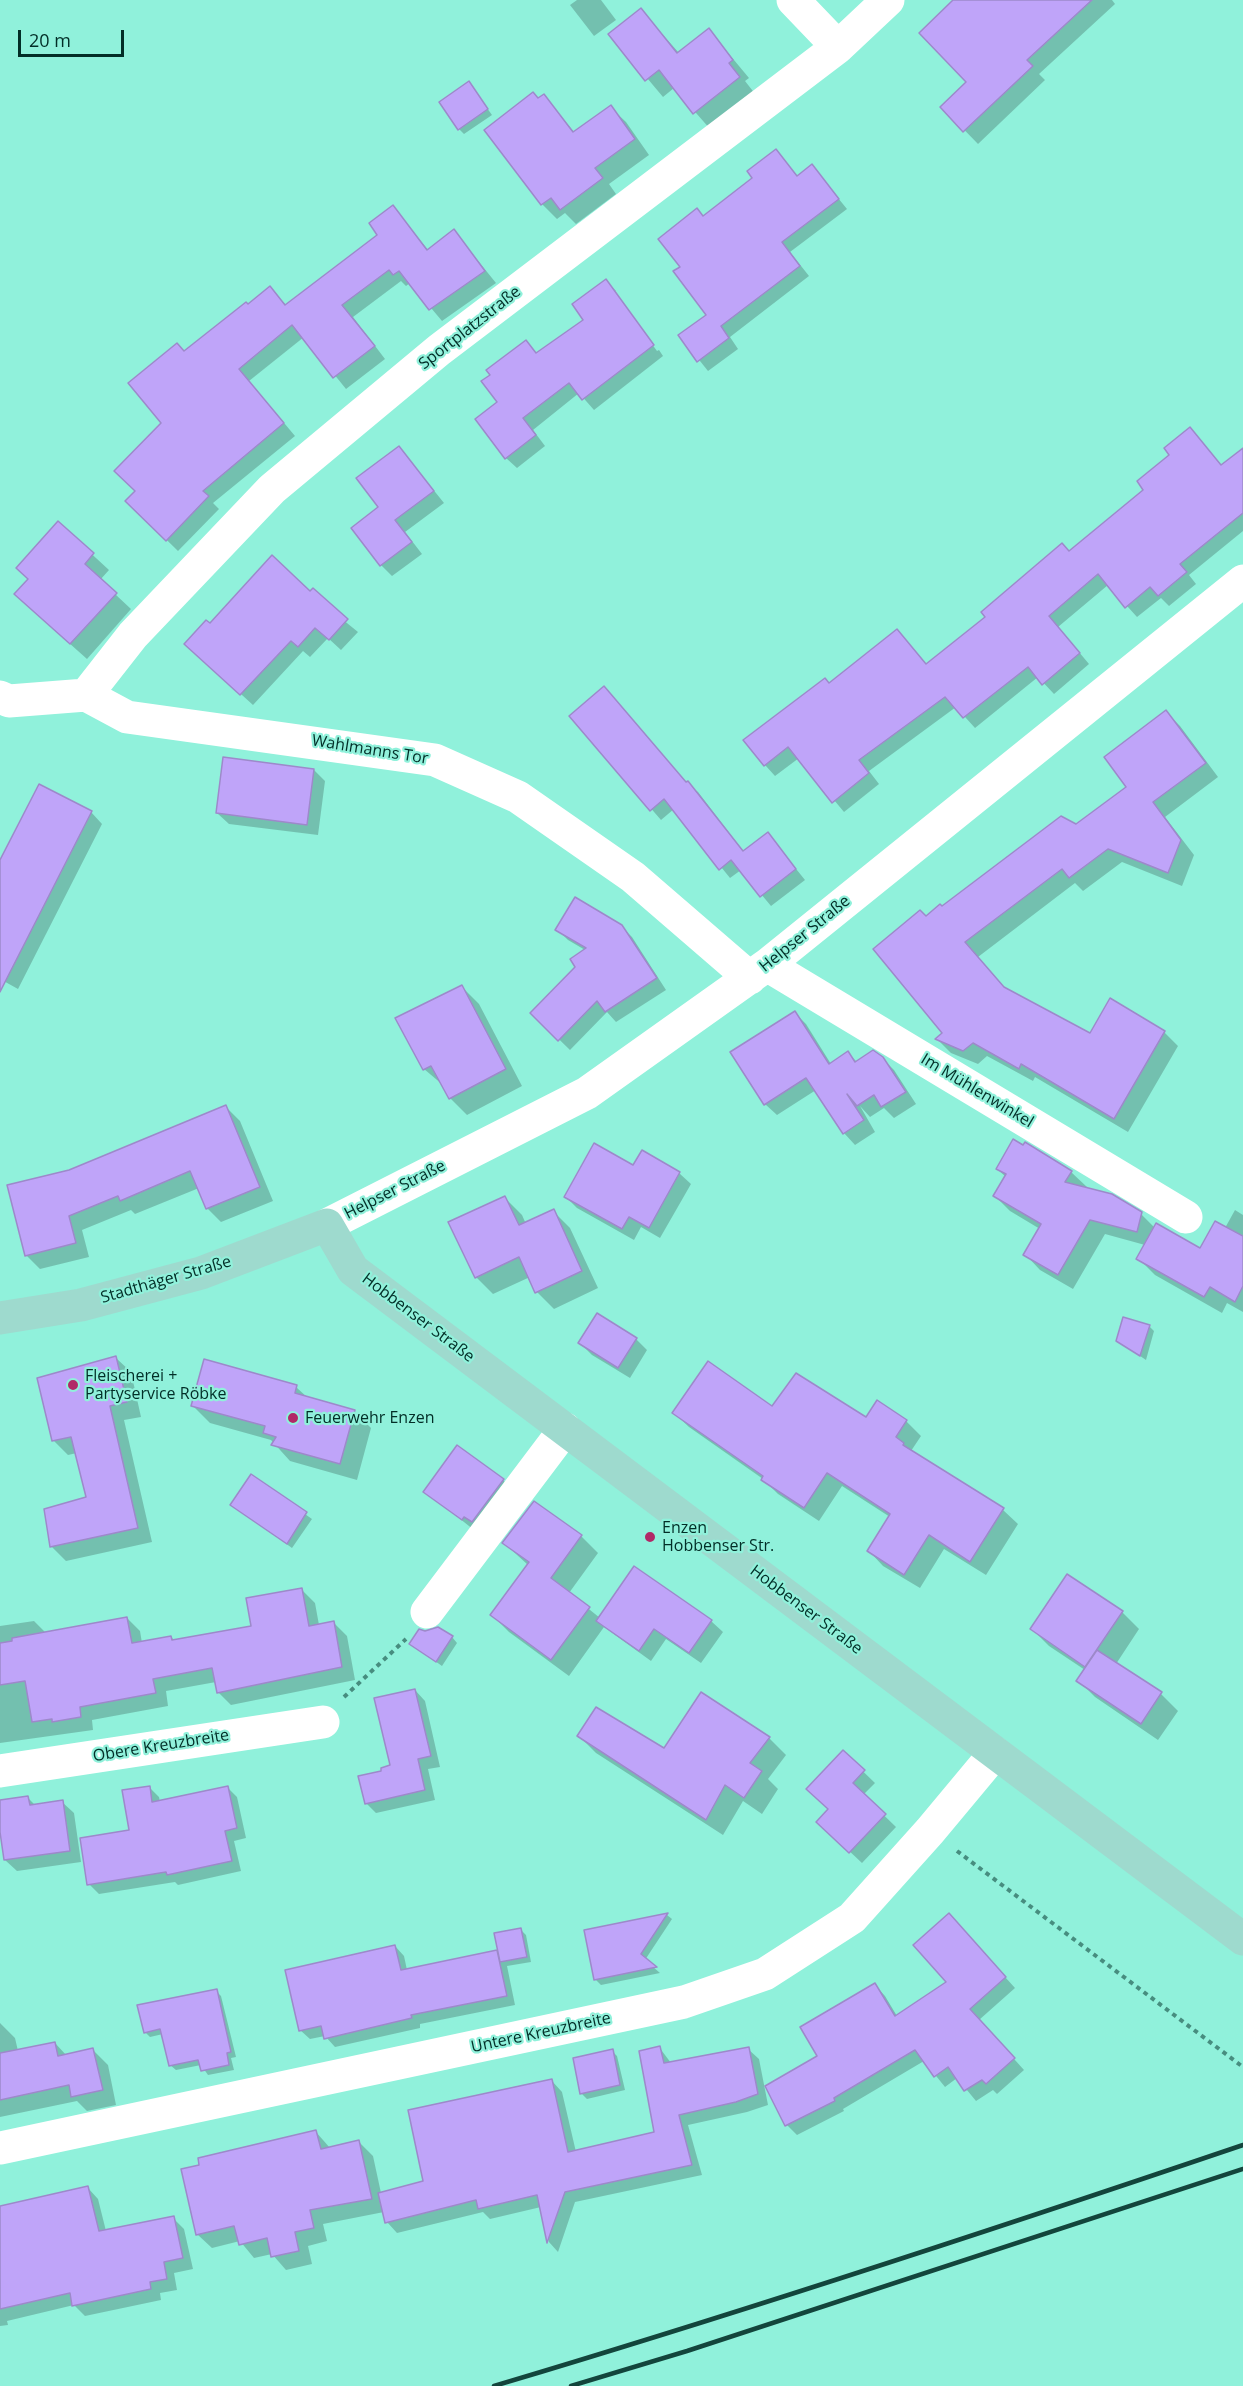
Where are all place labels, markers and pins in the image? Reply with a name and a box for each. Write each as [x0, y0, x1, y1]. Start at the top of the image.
place label: Fleischerei + Partyservice Röbke [85, 1366, 226, 1404]
marker: Fleischerei + Partyservice Röbke [66, 1378, 80, 1392]
place label: Feuerwehr Enzen [305, 1408, 434, 1428]
marker: Feuerwehr Enzen [286, 1411, 300, 1425]
place label: Enzen Hobbenser Str. [662, 1518, 774, 1556]
marker: Enzen Hobbenser Str. [643, 1530, 657, 1544]

